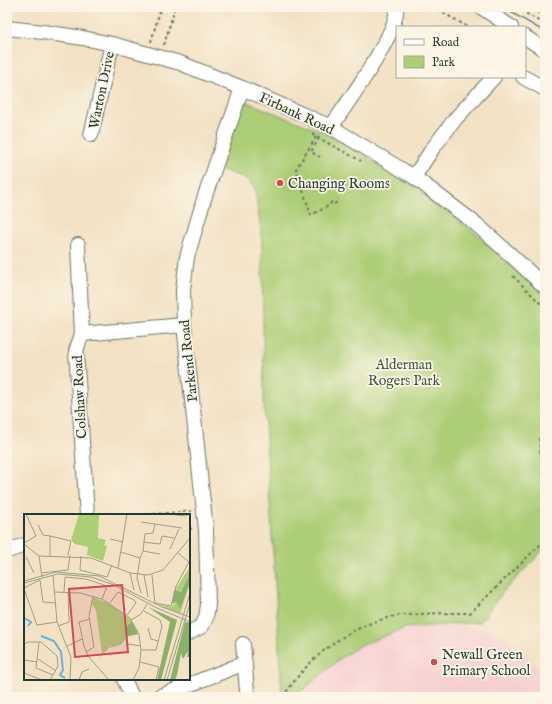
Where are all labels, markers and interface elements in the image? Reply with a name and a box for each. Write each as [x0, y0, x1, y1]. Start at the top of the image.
legend [396, 26, 526, 78]
text: Road [432, 35, 460, 50]
street label: Warton Drive [85, 49, 119, 131]
text: Park [432, 55, 455, 70]
street label: Firbank Road [256, 89, 338, 139]
place label: Changing Rooms [288, 175, 390, 193]
marker: Changing Rooms [275, 178, 285, 188]
street label: Parkend Road [176, 318, 202, 403]
street label: Colshaw Road [69, 354, 91, 439]
park label: Alderman Rogers Park [368, 356, 440, 390]
inset map [24, 514, 190, 680]
place label: Newall Green Primary School [442, 646, 531, 680]
marker: Newall Green Primary School [429, 657, 439, 667]

